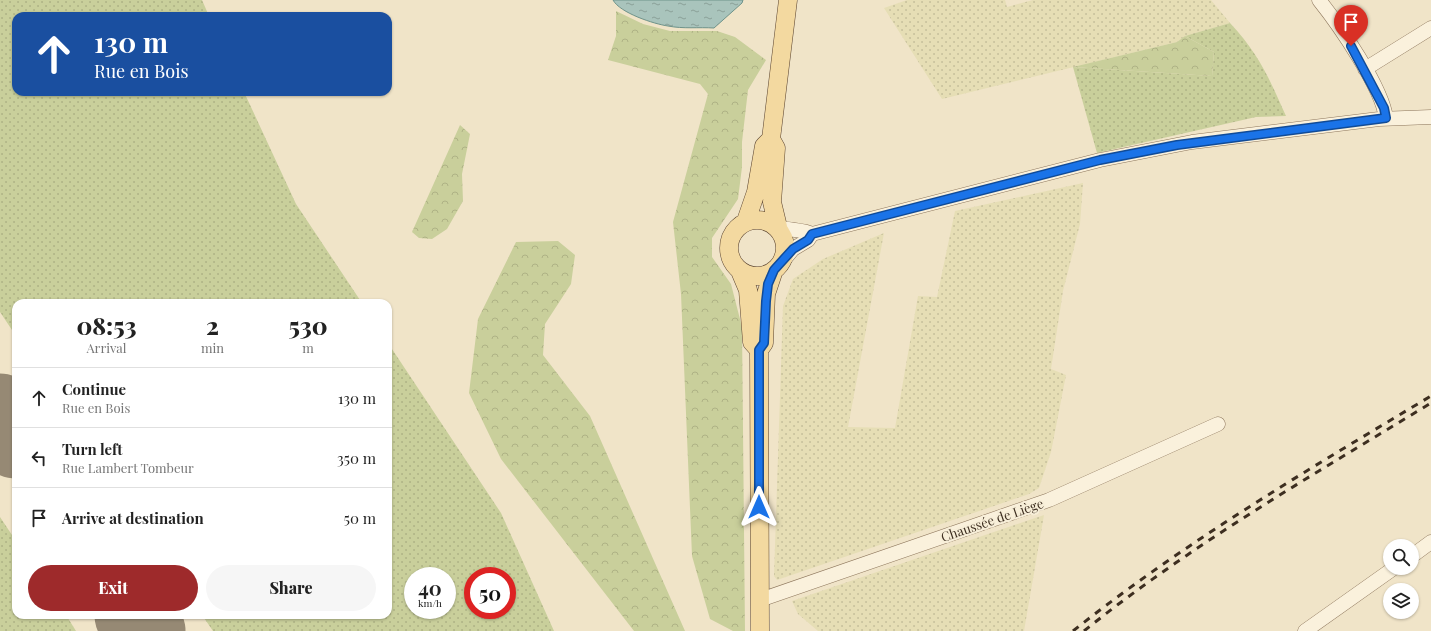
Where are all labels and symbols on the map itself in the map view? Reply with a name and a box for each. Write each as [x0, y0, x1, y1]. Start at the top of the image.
pin [1334, 5, 1368, 46]
position arrow [738, 486, 780, 528]
street label: Chaussée de Liège [938, 494, 1046, 545]
speed limit sign: 50 [464, 567, 516, 619]

